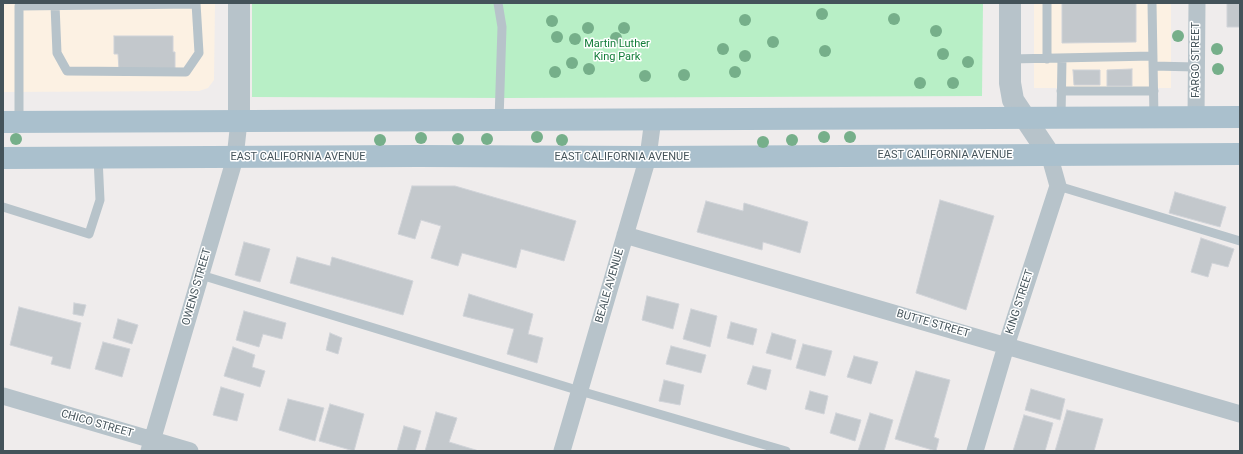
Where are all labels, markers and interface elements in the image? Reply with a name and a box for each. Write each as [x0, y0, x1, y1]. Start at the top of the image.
street label: FARGO STREET [1189, 22, 1203, 98]
park label: Martin Luther King Park [584, 37, 650, 63]
street label: EAST CALIFORNIA AVENUE [878, 148, 1012, 162]
street label: EAST CALIFORNIA AVENUE [231, 150, 365, 164]
street label: EAST CALIFORNIA AVENUE [555, 150, 689, 164]
street label: OWENS STREET [180, 247, 214, 327]
street label: BEALE AVENUE [593, 247, 627, 325]
street label: KING STREET [1003, 268, 1037, 336]
street label: BUTTE STREET [895, 307, 971, 341]
street label: CHICO STREET [59, 407, 135, 441]

